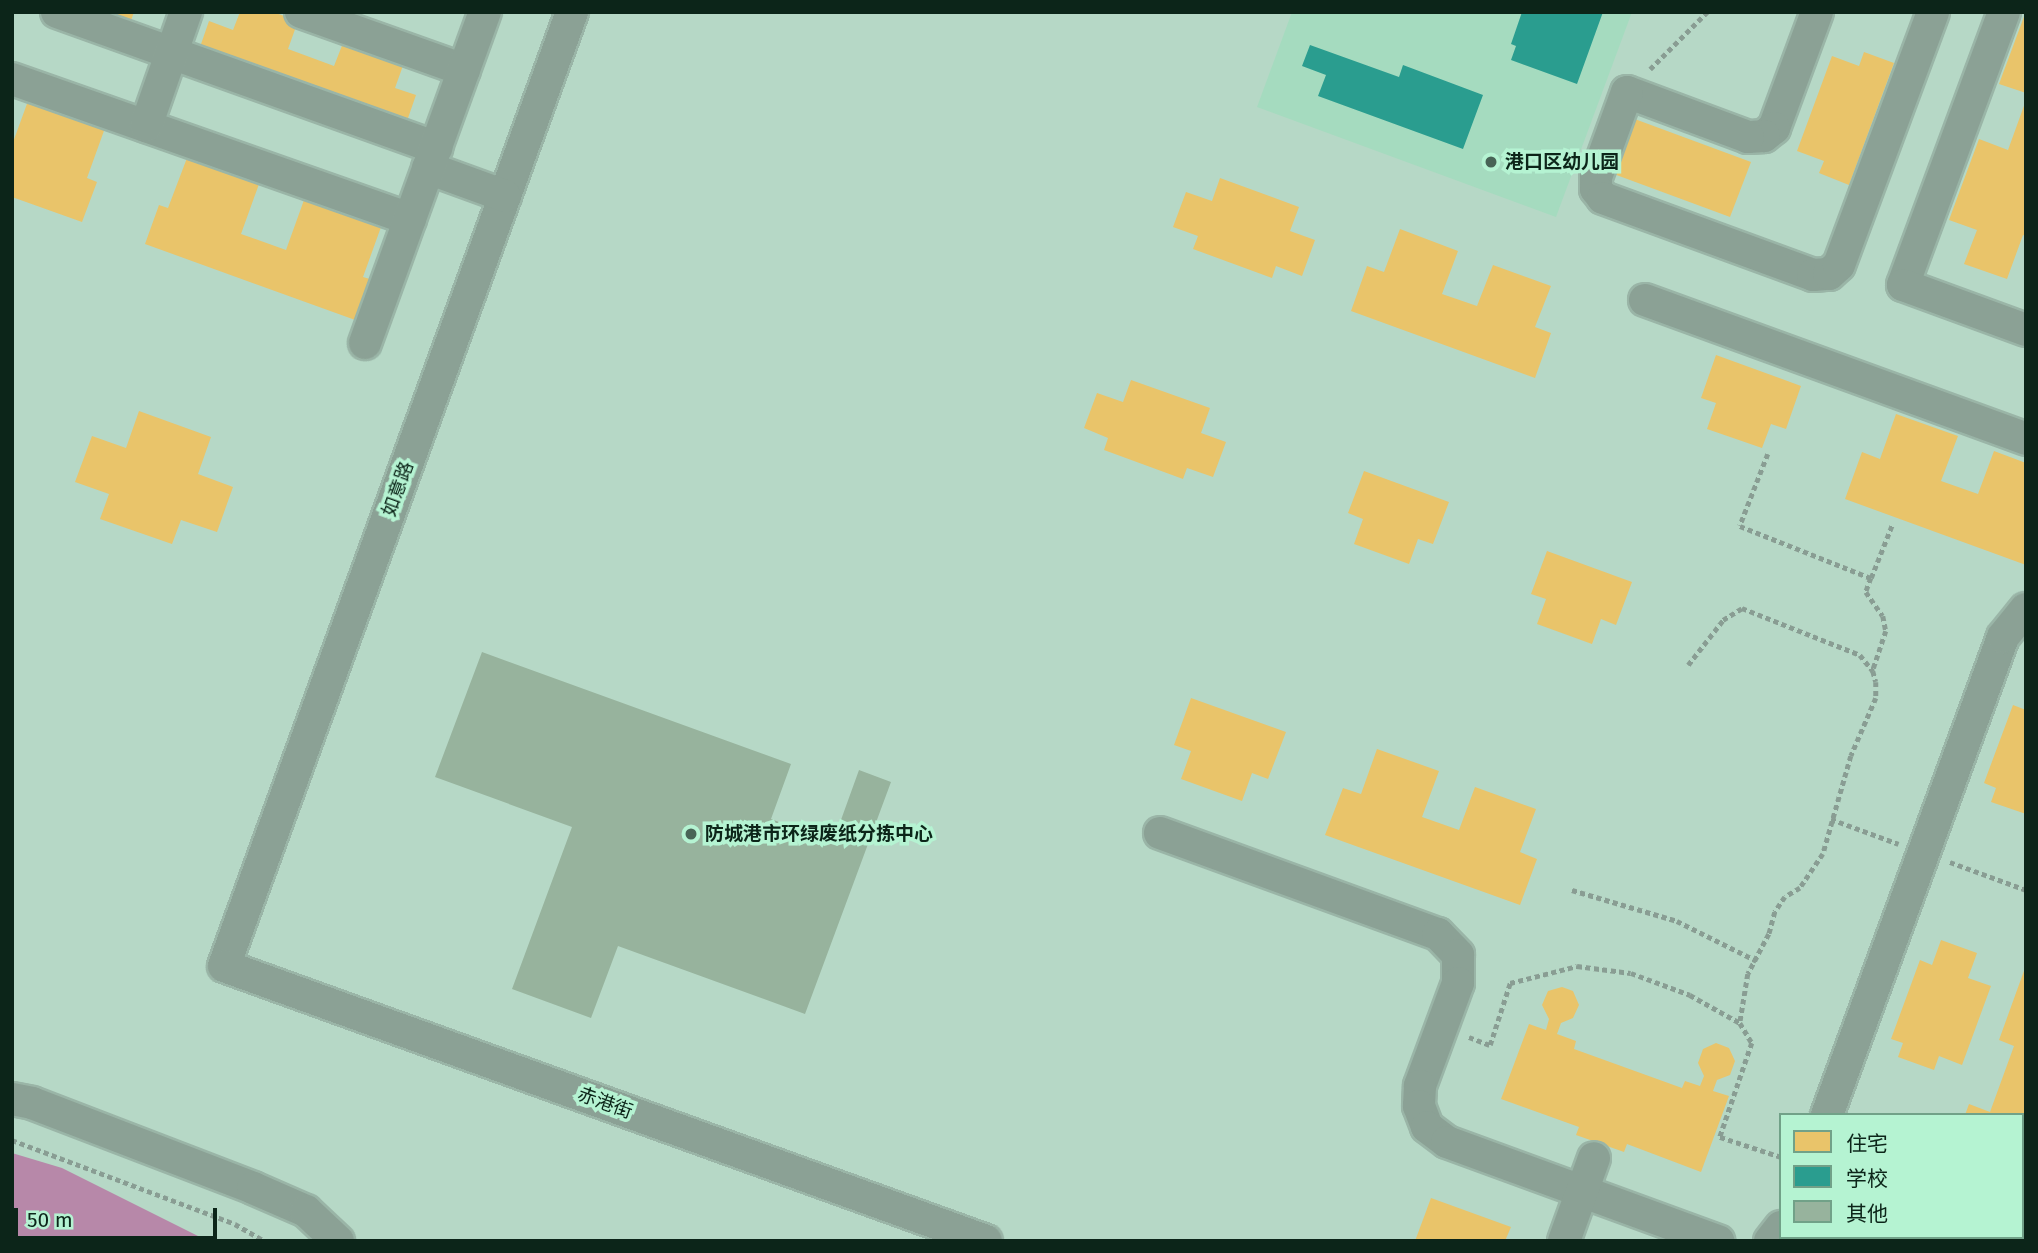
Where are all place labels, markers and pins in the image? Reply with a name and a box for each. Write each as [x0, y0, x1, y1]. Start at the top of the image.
place label: 港口区幼儿园 [1505, 151, 1619, 173]
marker: 港口区幼儿园 [1483, 154, 1499, 170]
place label: 防城港市环绿废纸分拣中心 [705, 823, 933, 845]
marker: 防城港市环绿废纸分拣中心 [683, 826, 699, 842]

